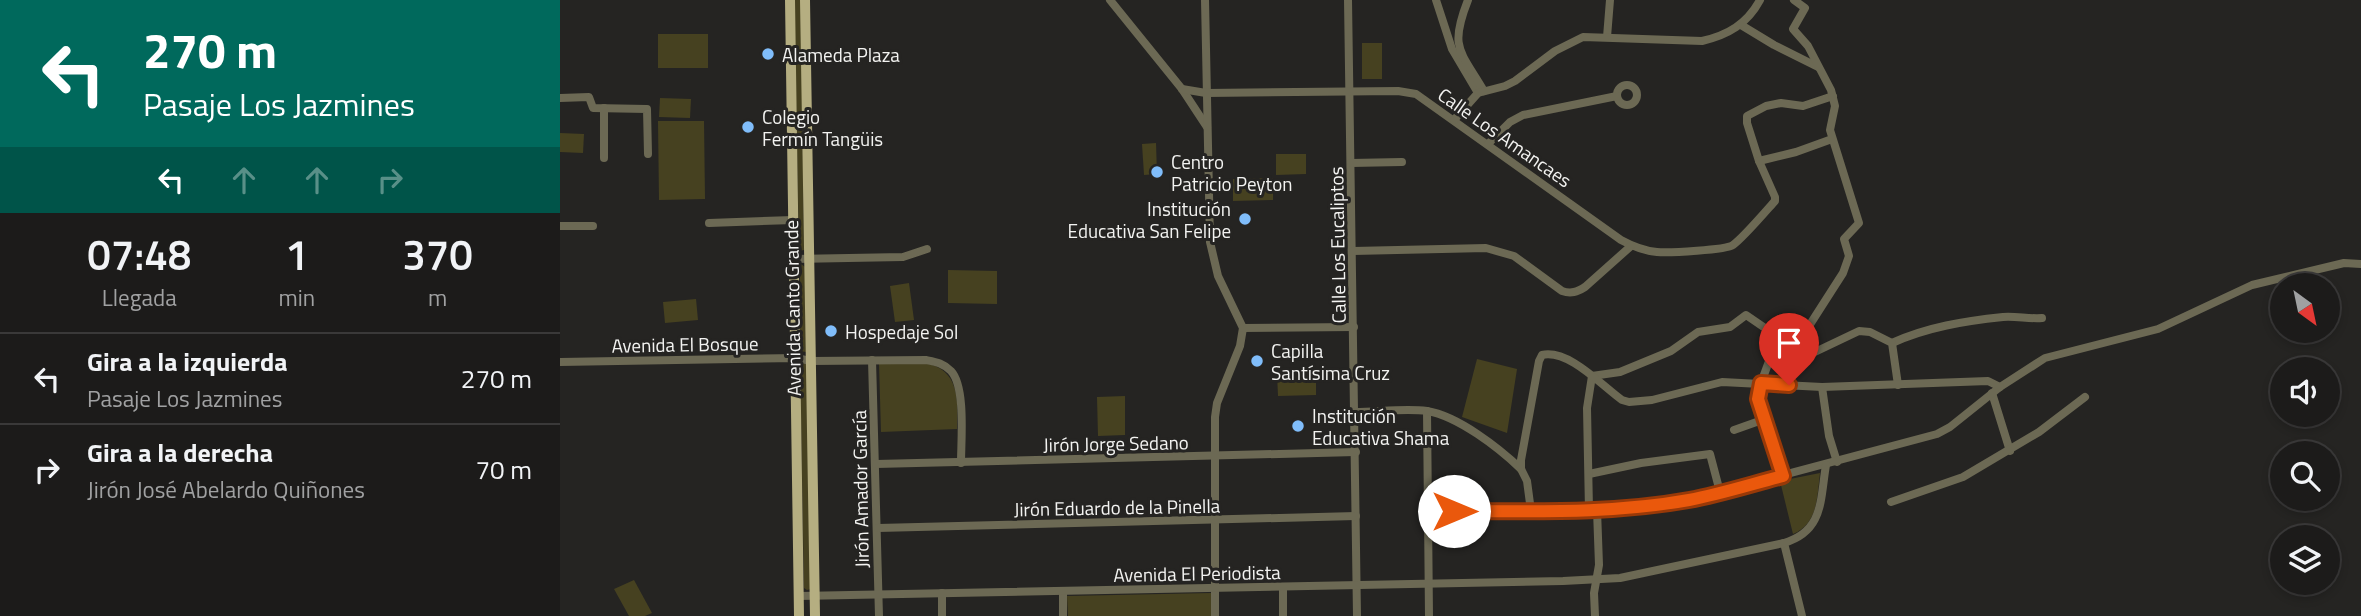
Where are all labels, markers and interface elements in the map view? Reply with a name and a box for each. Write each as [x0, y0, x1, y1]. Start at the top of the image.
text: 270 m [143, 12, 277, 87]
icon: left [28, 28, 119, 119]
place label: Alameda Plaza [782, 40, 900, 69]
marker: Alameda Plaza [760, 46, 776, 62]
text: Pasaje Los Jazmines [143, 80, 415, 128]
street label: Calle Los Amancaes [1432, 80, 1578, 194]
place label: Colegio Fermín Tangüis [762, 102, 883, 153]
marker: Colegio Fermín Tangüis [740, 119, 756, 135]
place label: Centro Patricio Peyton [1171, 147, 1292, 198]
icon: left [152, 161, 190, 199]
icon: ahead [225, 161, 263, 199]
icon: ahead [298, 161, 336, 199]
icon: right [371, 161, 409, 199]
marker: Centro Patricio Peyton [1149, 164, 1165, 180]
street label: Calle Los Eucaliptos [1321, 166, 1353, 324]
place label: Institución Educativa San Felipe [1068, 194, 1231, 245]
marker: Institución Educativa San Felipe [1237, 211, 1253, 227]
street label: Avenida Canto Grande [776, 220, 808, 396]
text: 07:48 [87, 222, 191, 286]
text: 1 [285, 222, 309, 286]
text: 370 [402, 222, 473, 286]
north arrow [2270, 273, 2340, 343]
map controls [2270, 273, 2340, 595]
text: Llegada [102, 280, 177, 315]
text: min [278, 280, 315, 315]
text: m [428, 280, 447, 315]
pin [1759, 313, 1819, 385]
place label: Hospedaje Sol [845, 317, 958, 346]
marker: Hospedaje Sol [823, 323, 839, 339]
icon: arrive [1770, 324, 1808, 362]
street label: Avenida El Bosque [611, 328, 759, 360]
place label: Capilla Santísima Cruz [1271, 336, 1390, 387]
text: Gira a la izquierda [87, 342, 288, 381]
marker: Capilla Santísima Cruz [1249, 353, 1265, 369]
button: sound [2270, 357, 2340, 427]
text: 270 m [461, 359, 532, 398]
icon: left [28, 360, 66, 398]
text: Pasaje Los Jazmines [87, 381, 282, 416]
place label: Institución Educativa Shama [1312, 401, 1450, 452]
street label: Jirón Amador García [844, 409, 876, 568]
marker: Institución Educativa Shama [1290, 418, 1306, 434]
street label: Jirón Jorge Sedano [1043, 427, 1189, 459]
text: Gira a la derecha [87, 433, 273, 472]
button: search [2270, 441, 2340, 511]
text: 70 m [475, 450, 532, 489]
icon: right [28, 451, 66, 489]
text: Jirón José Abelardo Quiñones [87, 472, 365, 507]
position arrow [1417, 474, 1491, 548]
street label: Jirón Eduardo de la Pinella [1014, 491, 1221, 523]
button: layers [2270, 525, 2340, 595]
street label: Avenida El Periodista [1113, 557, 1281, 589]

